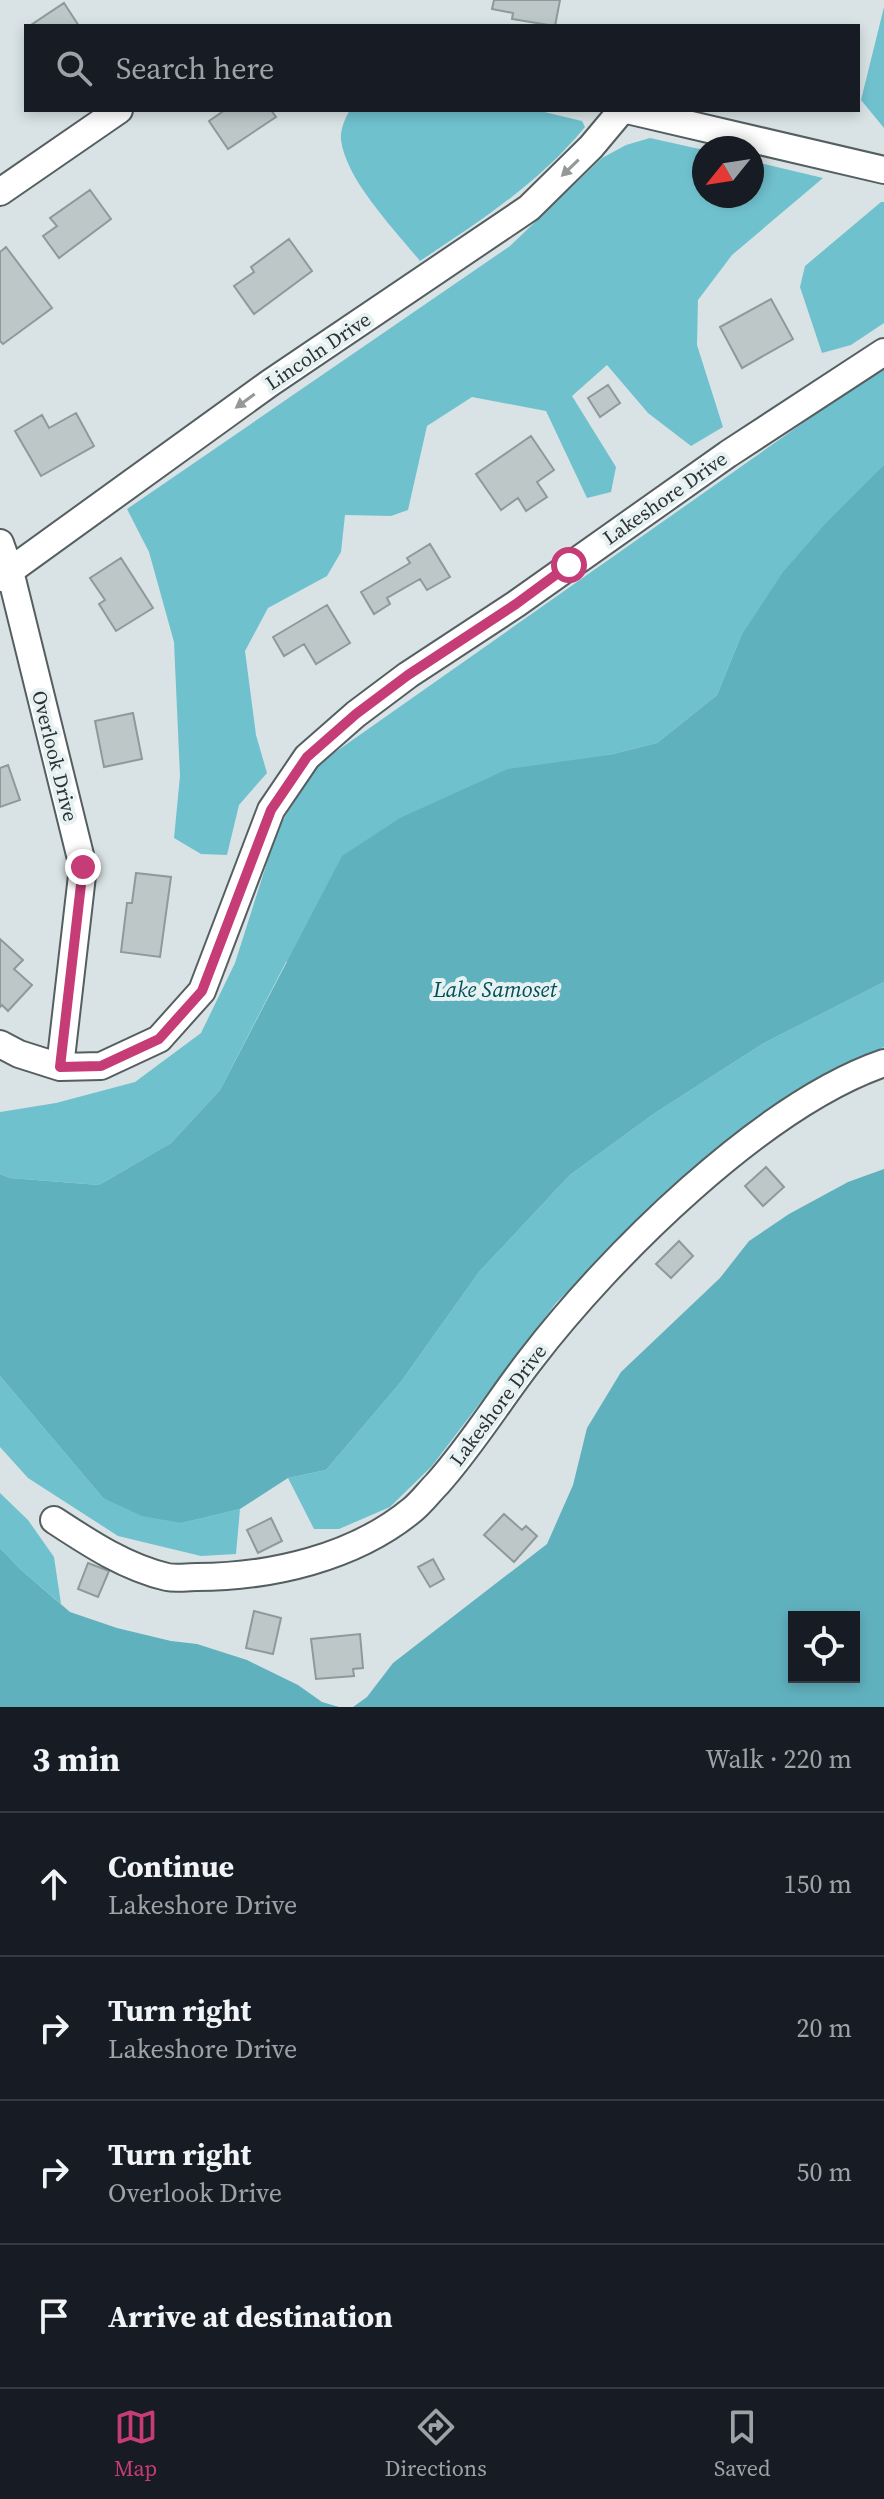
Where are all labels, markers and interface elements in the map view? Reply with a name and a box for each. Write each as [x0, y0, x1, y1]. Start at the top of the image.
search box [24, 24, 860, 112]
icon: search [52, 46, 96, 90]
text: Search here [116, 48, 274, 89]
north arrow [692, 136, 764, 208]
one-way arrow [561, 158, 580, 177]
street label: Lincoln Drive [260, 305, 376, 397]
one-way arrow [235, 393, 256, 408]
street label: Lakeshore Drive [597, 445, 733, 551]
route start [551, 547, 587, 583]
street label: Overlook Drive [25, 688, 85, 824]
route end [65, 849, 101, 885]
water label: Lake Samoset [432, 974, 557, 1004]
street label: Lakeshore Drive [443, 1338, 553, 1472]
map controls [788, 1611, 860, 1683]
button: locate [788, 1611, 860, 1683]
text: 3 min [32, 1736, 120, 1782]
text: Walk · 220 m [705, 1741, 852, 1777]
text: Continue [108, 1846, 234, 1887]
icon: ahead [32, 1862, 76, 1906]
text: 150 m [784, 1866, 852, 1902]
text: Lakeshore Drive [108, 1887, 297, 1923]
text: Turn right [108, 1990, 251, 2031]
icon: right [32, 2006, 76, 2050]
text: 20 m [797, 2010, 852, 2046]
text: Lakeshore Drive [108, 2031, 297, 2067]
text: Turn right [108, 2134, 251, 2175]
icon: right [32, 2150, 76, 2194]
text: 50 m [797, 2154, 852, 2190]
text: Overlook Drive [108, 2175, 282, 2211]
icon: arrive [32, 2294, 76, 2338]
text: Arrive at destination [108, 2296, 393, 2337]
tab: Map [114, 2405, 158, 2483]
tab: Directions [385, 2405, 487, 2483]
tab: Saved [714, 2405, 770, 2483]

